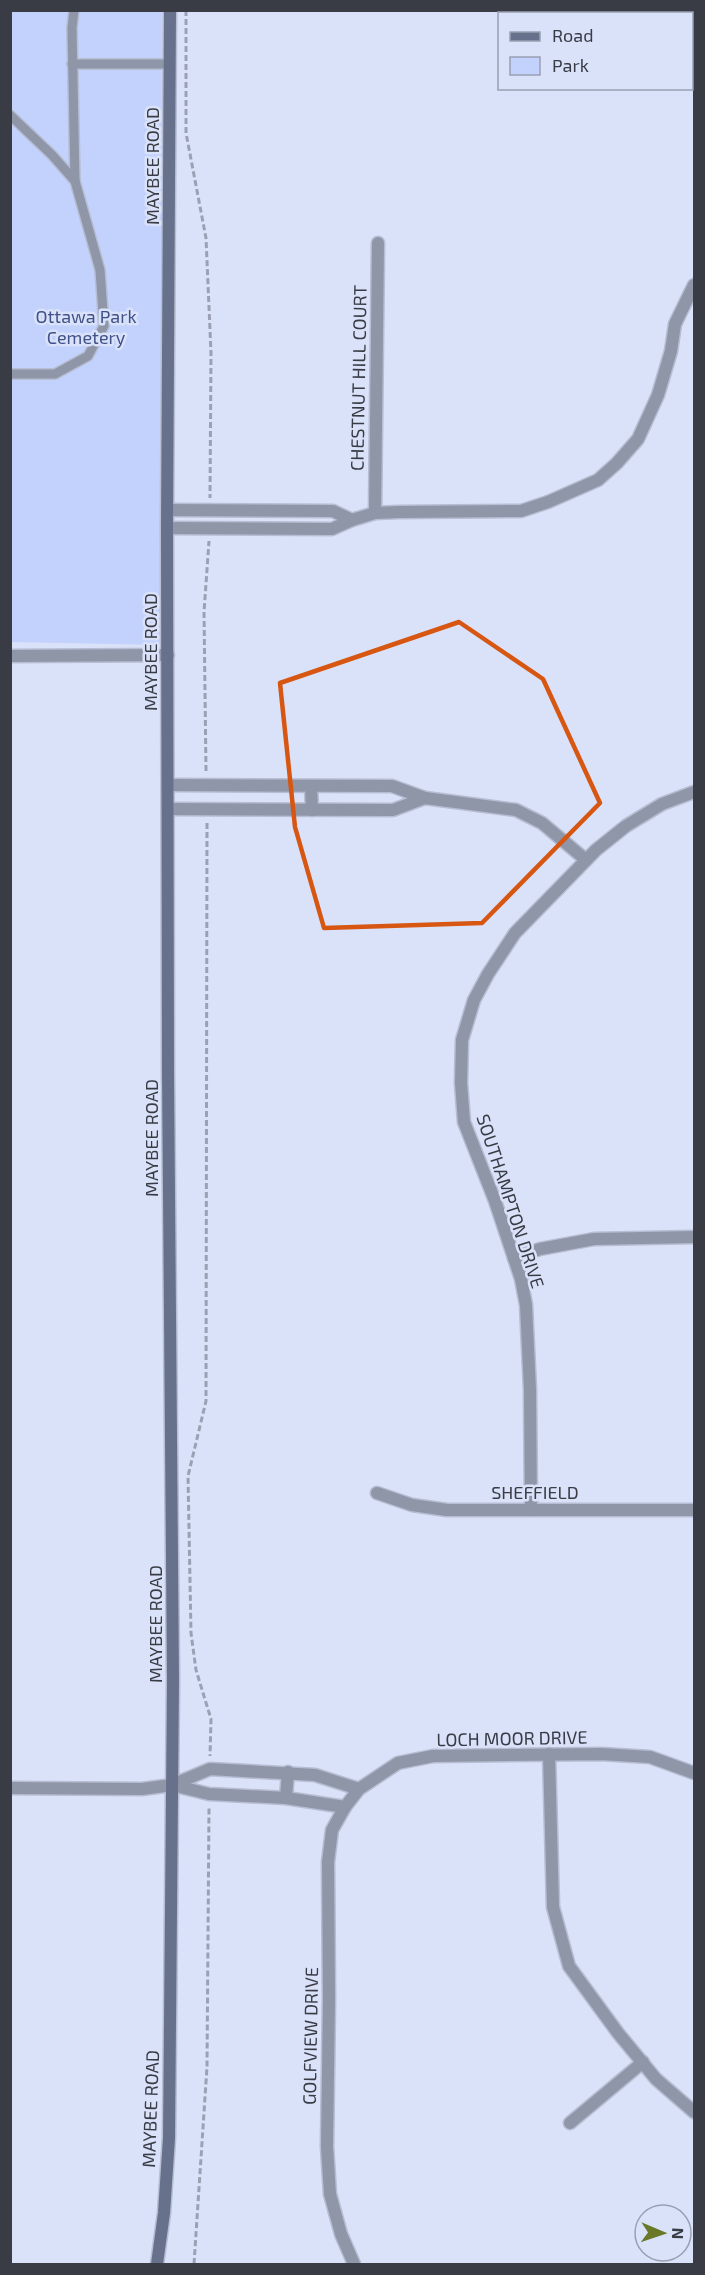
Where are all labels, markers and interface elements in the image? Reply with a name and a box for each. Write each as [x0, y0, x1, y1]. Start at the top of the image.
legend [498, 12, 693, 90]
text: Road [552, 24, 593, 46]
text: Park [552, 54, 589, 76]
street label: MAYBEE ROAD [141, 107, 163, 225]
street label: CHESTNUT HILL COURT [345, 284, 371, 471]
park label: Ottawa Park Cemetery [35, 305, 137, 348]
street label: MAYBEE ROAD [139, 593, 161, 711]
street label: MAYBEE ROAD [140, 1079, 162, 1197]
street label: SOUTHAMPTON DRIVE [472, 1111, 550, 1291]
street label: SHEFFIELD [491, 1481, 579, 1503]
street label: MAYBEE ROAD [144, 1565, 166, 1683]
street label: LOCH MOOR DRIVE [436, 1726, 588, 1750]
street label: GOLFVIEW DRIVE [298, 1967, 322, 2105]
street label: MAYBEE ROAD [137, 2050, 163, 2168]
north arrow [633, 2203, 693, 2263]
text: N [669, 2227, 688, 2240]

